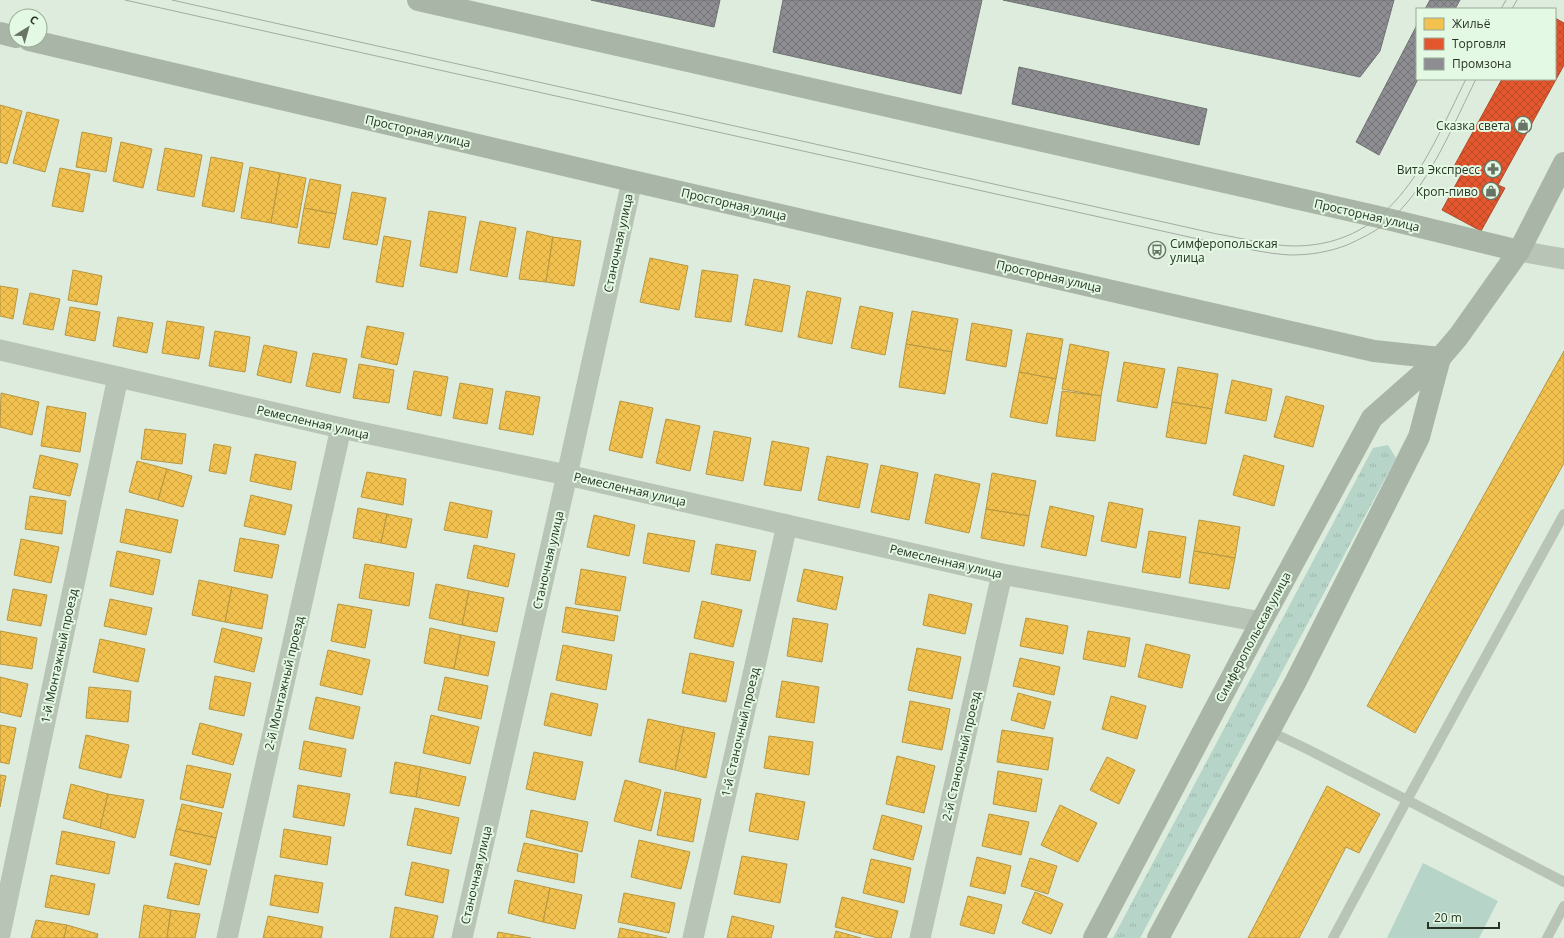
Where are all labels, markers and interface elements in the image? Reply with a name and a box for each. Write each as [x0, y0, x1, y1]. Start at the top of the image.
north arrow [8, 8, 48, 48]
legend [1416, 8, 1556, 80]
text: С [27, 12, 42, 28]
text: Жильё [1452, 15, 1491, 32]
text: Торговля [1452, 35, 1506, 52]
text: Промзона [1452, 55, 1511, 72]
street label: Просторная улица [363, 111, 473, 151]
shop icon: Сказка света [1513, 115, 1533, 135]
place label: Сказка света [1436, 117, 1510, 134]
pharmacy icon: Вита Экспресс [1483, 159, 1503, 179]
place label: Вита Экспресс [1397, 161, 1480, 178]
shop icon: Кроп-пиво [1481, 181, 1501, 201]
place label: Кроп-пиво [1416, 183, 1478, 200]
street label: Просторная улица [679, 184, 789, 224]
street label: Станочная улица [599, 192, 637, 294]
street label: Просторная улица [1312, 195, 1422, 235]
place label: Симферопольская улица [1170, 235, 1278, 266]
bus stop icon: Симферопольская улица [1147, 240, 1167, 260]
street label: Просторная улица [994, 256, 1104, 296]
street label: Ремесленная улица [255, 401, 371, 443]
street label: Ремесленная улица [572, 468, 688, 510]
street label: Станочная улица [528, 509, 568, 611]
street label: Ремесленная улица [888, 540, 1004, 582]
street label: Симферопольская улица [1211, 569, 1295, 705]
street label: 1-й Монтажный проезд [36, 587, 82, 725]
street label: 2-й Монтажный проезд [260, 614, 308, 752]
street label: 1-й Станочный проезд [717, 665, 763, 798]
street label: 2-й Станочный проезд [938, 689, 984, 822]
street label: Станочная улица [456, 824, 496, 926]
scale bar [1428, 904, 1499, 930]
text: 20 m [1434, 909, 1462, 926]

